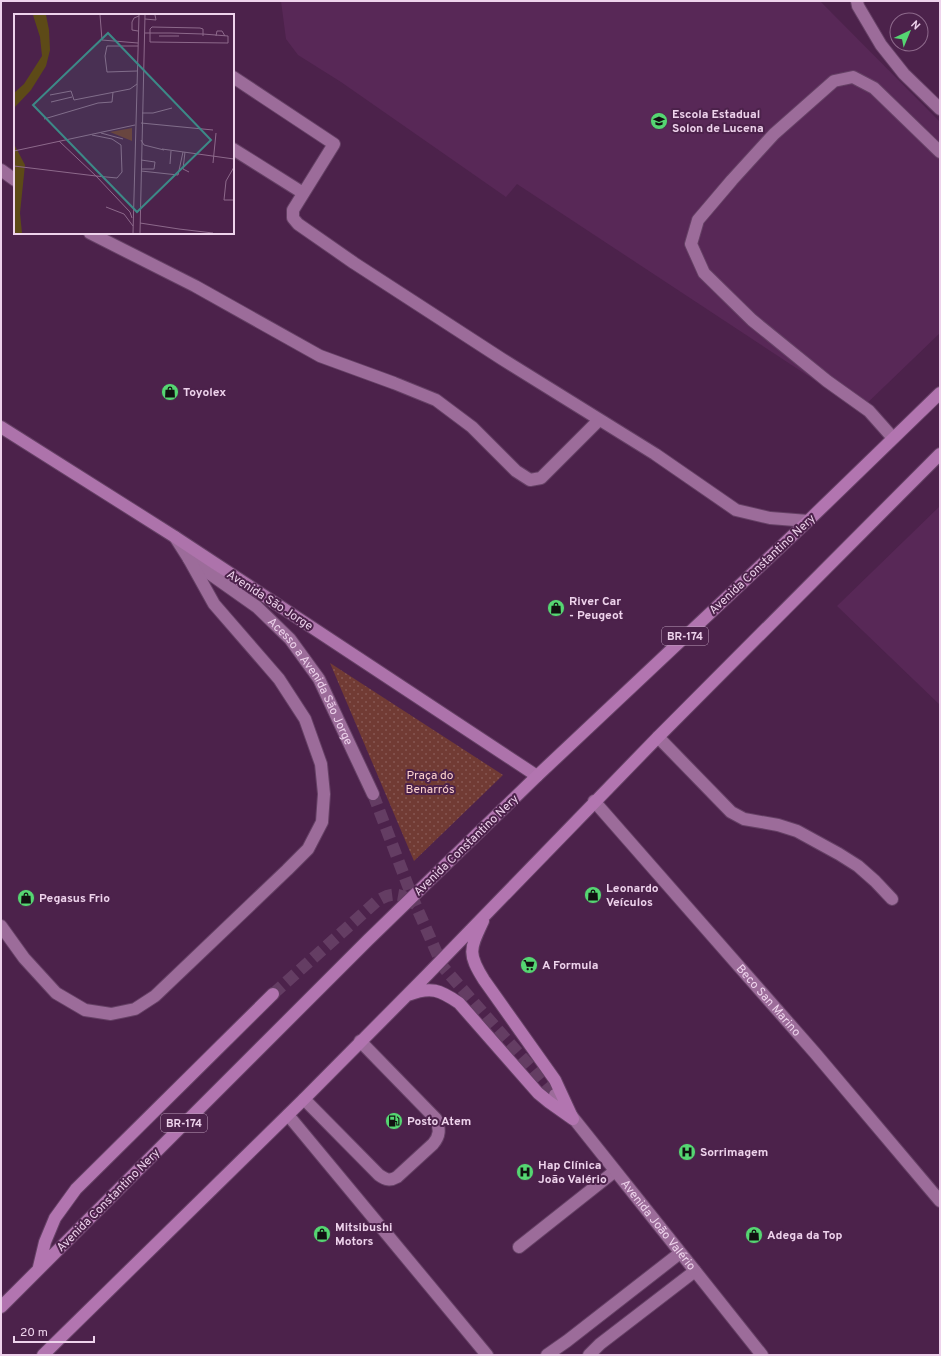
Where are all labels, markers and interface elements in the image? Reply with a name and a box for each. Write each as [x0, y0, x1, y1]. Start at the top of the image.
north arrow [889, 12, 929, 52]
inset map [14, 14, 234, 234]
text: N [908, 18, 923, 33]
place label: Escola Estadual Solon de Lucena [672, 107, 764, 137]
school or university icon: Escola Estadual Solon de Lucena [649, 111, 669, 131]
shop icon: Toyolex [160, 382, 180, 402]
place label: Toyolex [183, 385, 226, 401]
street label: Avenida Constantino Nery [706, 511, 819, 618]
street label: Avenida São Jorge [223, 567, 316, 635]
place label: River Car - Peugeot [569, 594, 624, 624]
shop icon: River Car - Peugeot [546, 598, 566, 618]
street label: Acesso a Avenida São Jorge [264, 614, 356, 748]
road number: BR-174 [662, 627, 708, 645]
park label: Praça do Benarrós [405, 768, 455, 798]
street label: Avenida Constantino Nery [411, 791, 523, 900]
place label: Leonardo Veículos [606, 881, 659, 911]
shop icon: Leonardo Veículos [583, 885, 603, 905]
shop icon: Pegasus Frio [16, 888, 36, 908]
place label: Pegasus Frio [39, 891, 110, 907]
supermarket icon: A Formula [519, 955, 539, 975]
place label: A Formula [542, 958, 598, 974]
street label: Beco San Marino [732, 962, 804, 1040]
fuel station icon: Posto Atem [384, 1111, 404, 1131]
road number: BR-174 [161, 1114, 207, 1132]
place label: Posto Atem [407, 1114, 471, 1130]
hospital icon: Sorrimagem [677, 1142, 697, 1162]
place label: Sorrimagem [700, 1145, 768, 1161]
street label: Avenida Constantino Nery [54, 1146, 164, 1256]
place label: Hap Clínica João Valério [538, 1158, 607, 1188]
hospital icon: Hap Clínica João Valério [515, 1162, 535, 1182]
street label: Avenida João Valério [617, 1177, 699, 1274]
place label: Mitsibushi Motors [335, 1220, 392, 1250]
shop icon: Mitsibushi Motors [312, 1224, 332, 1244]
shop icon: Adega da Top [744, 1225, 764, 1245]
place label: Adega da Top [767, 1228, 842, 1244]
scale bar [14, 1318, 94, 1344]
text: 20 m [20, 1325, 48, 1341]

